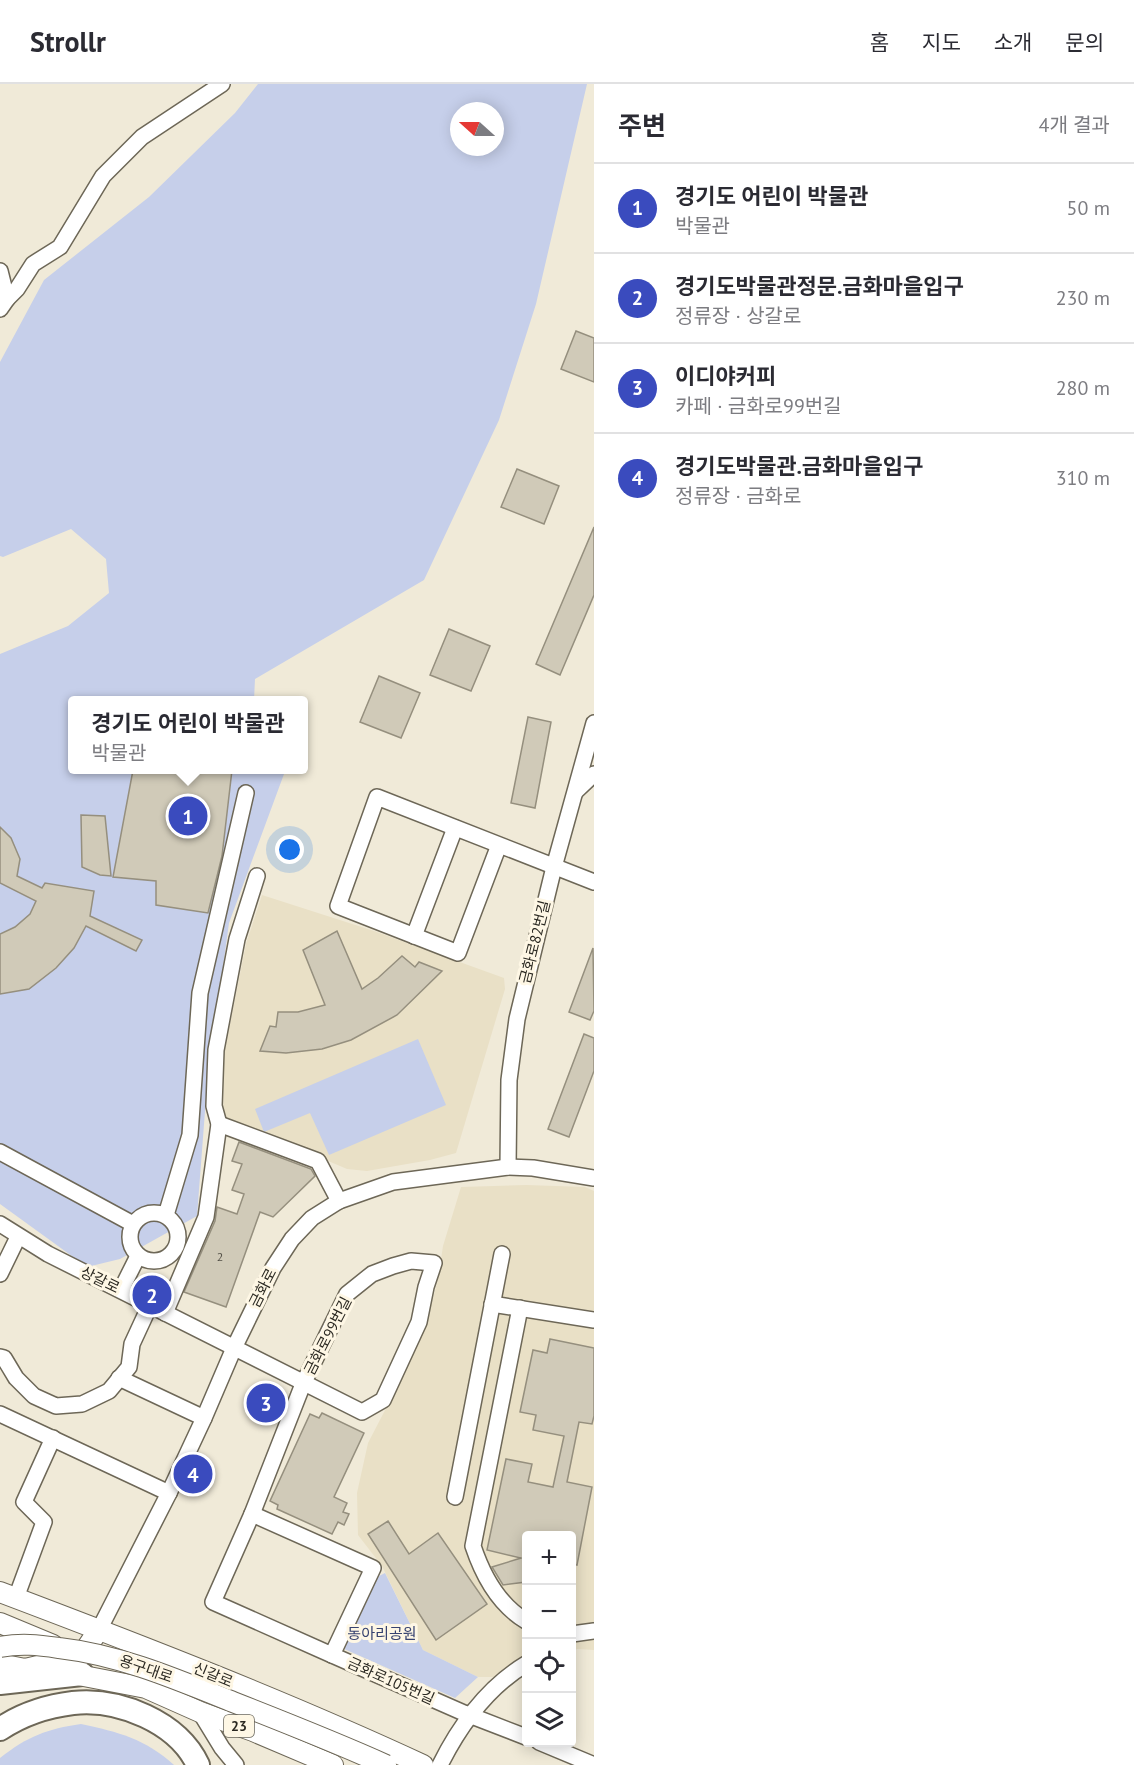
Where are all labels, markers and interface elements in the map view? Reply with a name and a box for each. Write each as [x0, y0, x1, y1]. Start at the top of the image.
text: Strollr [30, 23, 106, 60]
text: 홈 [870, 29, 889, 56]
text: 지도 [922, 29, 961, 56]
text: 소개 [994, 29, 1032, 56]
text: 문의 [1065, 29, 1104, 56]
north arrow [450, 102, 504, 156]
text: 주변 [618, 109, 666, 142]
text: 4개 결과 [1039, 112, 1110, 138]
text: 경기도 어린이 박물관 [675, 182, 868, 210]
text: 1 [632, 195, 643, 221]
text: 50 m [1067, 195, 1110, 221]
text: 박물관 [675, 213, 730, 239]
text: 경기도박물관정문.금화마을입구 [675, 272, 964, 300]
text: 2 [632, 285, 643, 311]
text: 230 m [1056, 285, 1110, 311]
text: 정류장 · 상갈로 [675, 303, 801, 329]
text: 이디야커피 [675, 362, 776, 390]
text: 3 [632, 375, 643, 401]
text: 280 m [1056, 375, 1110, 401]
text: 카페 · 금화로99번길 [675, 393, 842, 419]
text: 경기도박물관.금화마을입구 [675, 452, 923, 480]
text: 4 [632, 465, 643, 491]
text: 310 m [1056, 465, 1110, 491]
text: 정류장 · 금화로 [675, 483, 801, 509]
popup [68, 696, 308, 774]
text: 경기도 어린이 박물관 [91, 709, 285, 737]
text: 박물관 [91, 740, 147, 766]
pin: 1 [168, 794, 207, 838]
your location [275, 835, 304, 864]
street label: 금화로82번길 [515, 898, 554, 986]
house number: 2 [217, 1249, 223, 1264]
street label: 상갈로 [77, 1262, 123, 1297]
street label: 금화로 [245, 1265, 280, 1311]
pin: 2 [132, 1272, 172, 1318]
street label: 금화로99번길 [300, 1293, 355, 1378]
pin: 3 [246, 1380, 286, 1426]
pin: 4 [174, 1452, 212, 1496]
map controls [522, 1531, 576, 1747]
button: + [522, 1531, 576, 1585]
button: − [522, 1585, 576, 1639]
park label: 동아리공원 [347, 1624, 417, 1643]
button: locate [522, 1639, 576, 1693]
street label: 용구대로 [117, 1651, 175, 1686]
street label: 금화로105번길 [345, 1653, 438, 1708]
street label: 신갈로 [190, 1658, 236, 1691]
button: layers [522, 1693, 576, 1747]
road number: 23 [224, 1715, 254, 1737]

